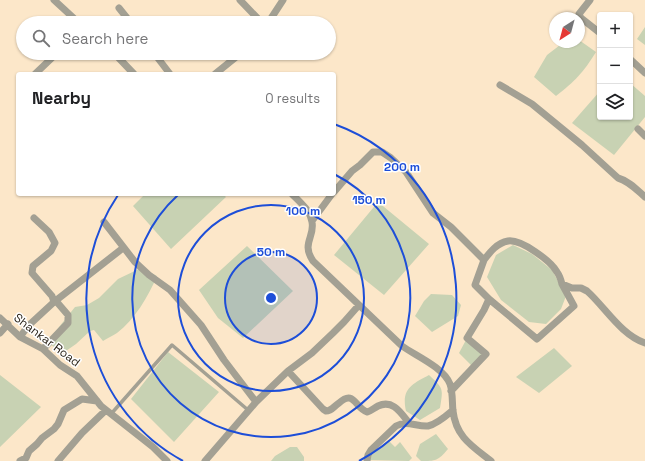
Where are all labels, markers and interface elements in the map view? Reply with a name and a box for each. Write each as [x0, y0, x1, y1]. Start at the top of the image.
north arrow [549, 12, 585, 48]
map controls [597, 12, 633, 120]
button: + [597, 12, 633, 48]
search box [16, 16, 336, 60]
icon: search [30, 27, 52, 49]
text: Search here [62, 29, 148, 48]
button: − [597, 48, 633, 84]
button: layers [597, 84, 633, 120]
text: Nearby [32, 87, 91, 109]
text: 0 results [265, 90, 320, 107]
text: 200 m [384, 159, 420, 175]
text: 150 m [352, 192, 386, 208]
text: 100 m [286, 203, 320, 219]
text: 50 m [257, 244, 285, 260]
centre of rings [264, 291, 278, 305]
street label: Shankar Road [11, 310, 83, 370]

